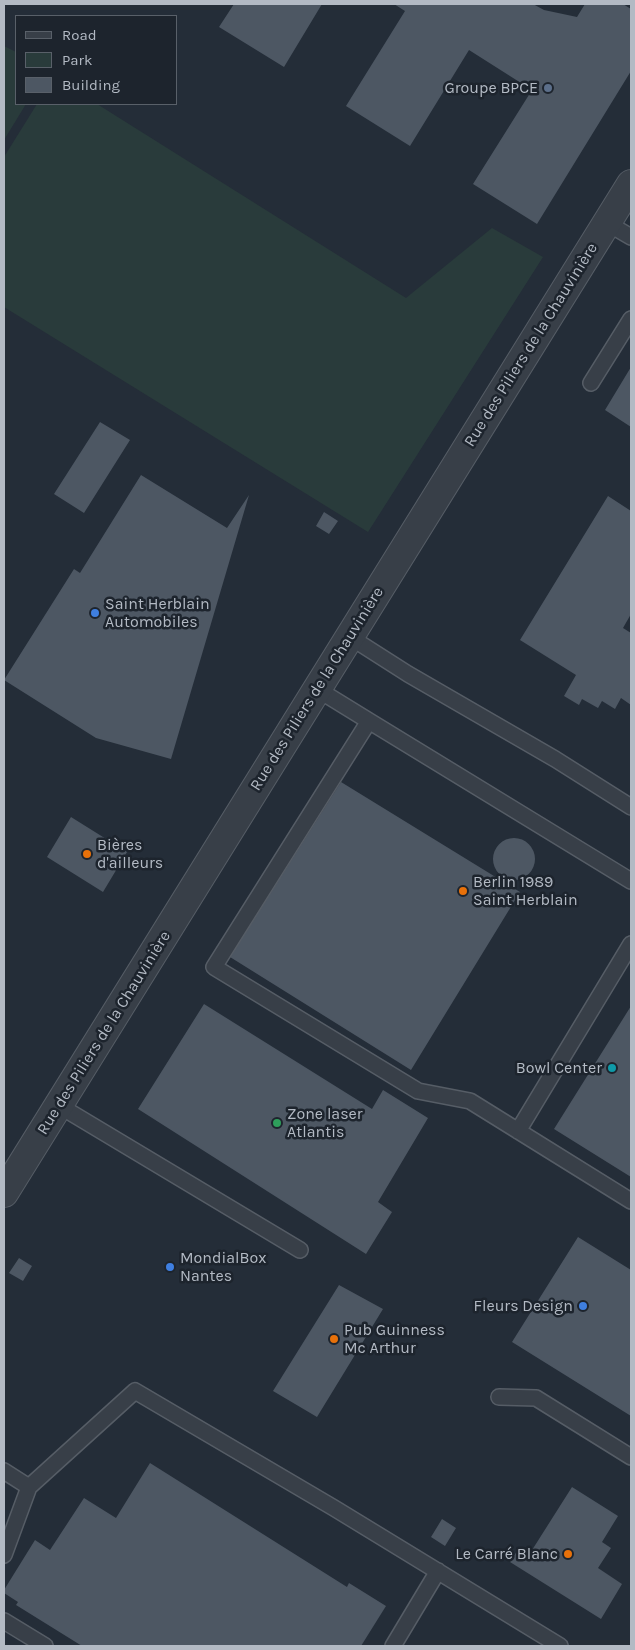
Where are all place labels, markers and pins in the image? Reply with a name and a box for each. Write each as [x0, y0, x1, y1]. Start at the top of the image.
place label: Groupe BPCE [445, 78, 538, 98]
marker: Groupe BPCE [542, 82, 554, 94]
place label: Saint Herblain Automobiles [105, 594, 210, 632]
marker: Saint Herblain Automobiles [89, 607, 101, 619]
place label: Bières d'ailleurs [97, 835, 163, 873]
marker: Bières d'ailleurs [81, 848, 93, 860]
place label: Berlin 1989 Saint Herblain [473, 872, 578, 910]
marker: Berlin 1989 Saint Herblain [457, 885, 469, 897]
place label: Bowl Center [516, 1058, 602, 1078]
marker: Bowl Center [606, 1062, 618, 1074]
place label: Zone laser Atlantis [287, 1104, 363, 1142]
marker: Zone laser Atlantis [271, 1117, 283, 1129]
place label: MondialBox Nantes [180, 1248, 266, 1286]
marker: MondialBox Nantes [164, 1261, 176, 1273]
place label: Fleurs Design [474, 1296, 573, 1316]
marker: Fleurs Design [577, 1300, 589, 1312]
place label: Pub Guinness Mc Arthur [344, 1320, 445, 1358]
marker: Pub Guinness Mc Arthur [328, 1333, 340, 1345]
place label: Le Carré Blanc [455, 1544, 558, 1564]
marker: Le Carré Blanc [562, 1548, 574, 1560]

